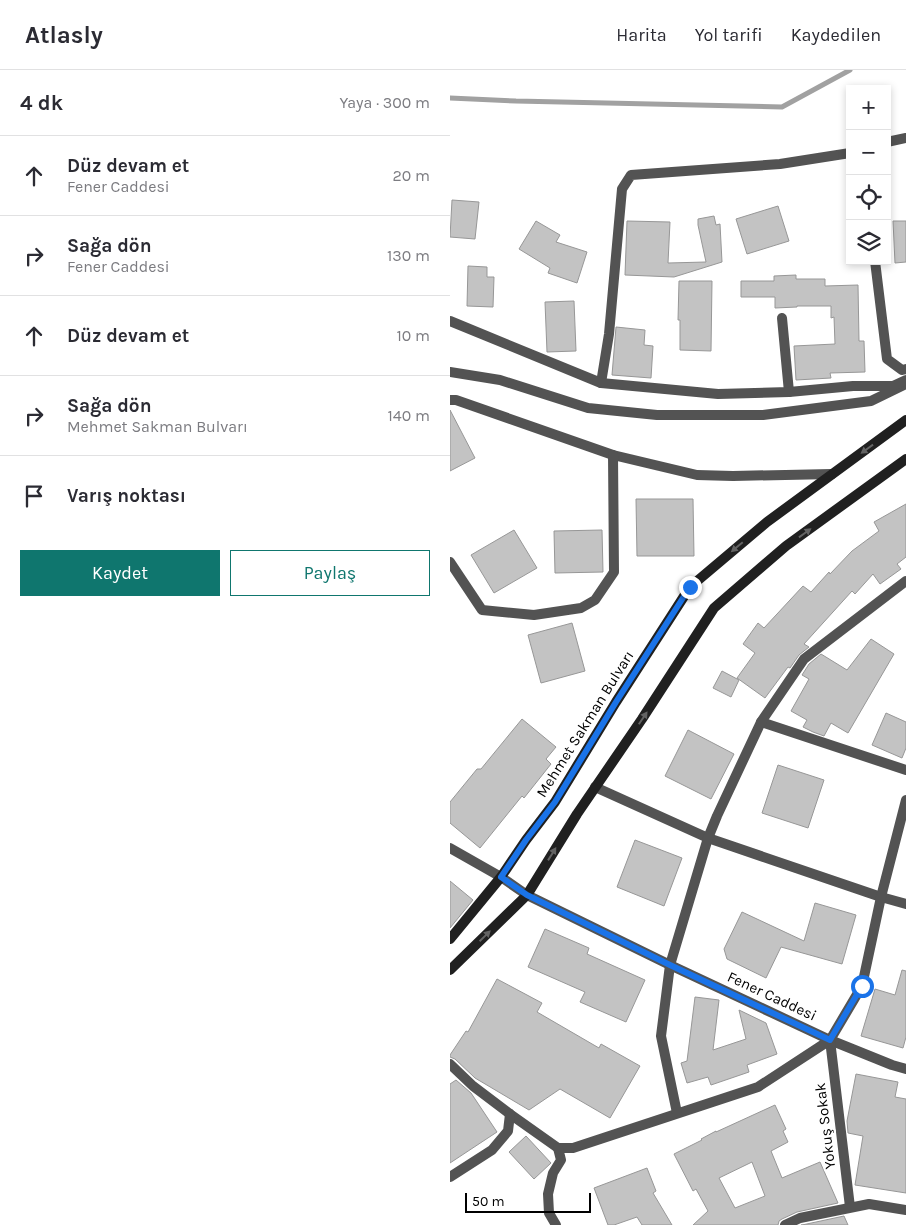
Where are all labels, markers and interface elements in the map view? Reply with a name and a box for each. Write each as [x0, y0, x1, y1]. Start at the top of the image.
text: Atlasly [25, 21, 103, 49]
text: Harita [616, 24, 667, 46]
text: Yol tarifi [695, 24, 763, 46]
text: Kaydedilen [791, 24, 881, 46]
map controls [846, 85, 891, 265]
button: + [846, 85, 891, 130]
text: 4 dk [20, 91, 63, 115]
text: Yaya · 300 m [339, 93, 430, 112]
button: − [846, 130, 891, 175]
text: Düz devam et [67, 155, 189, 177]
icon: ahead [20, 162, 48, 190]
text: 20 m [392, 166, 430, 185]
button: locate [846, 175, 891, 220]
text: Fener Caddesi [67, 177, 170, 196]
button: layers [846, 220, 891, 265]
text: Sağa dön [67, 235, 151, 257]
icon: right [20, 242, 48, 270]
text: 130 m [387, 246, 430, 265]
text: Fener Caddesi [67, 257, 170, 276]
icon: ahead [20, 322, 48, 350]
text: Düz devam et [67, 325, 189, 347]
text: 10 m [396, 326, 430, 345]
text: Sağa dön [67, 395, 151, 417]
icon: right [20, 402, 48, 430]
text: 140 m [388, 406, 430, 425]
text: Mehmet Sakman Bulvarı [67, 417, 248, 436]
one-way arrow [861, 443, 874, 454]
icon: arrive [20, 482, 48, 510]
text: Varış noktası [67, 485, 186, 507]
one-way arrow [798, 527, 811, 538]
one-way arrow [731, 541, 744, 552]
button: Kaydet [20, 550, 220, 596]
button: Paylaş [230, 550, 430, 596]
route end [679, 576, 702, 599]
street label: Mehmet Sakman Bulvarı [532, 647, 638, 801]
one-way arrow [638, 712, 647, 725]
one-way arrow [548, 847, 557, 860]
one-way arrow [479, 930, 491, 942]
street label: Fener Caddesi [725, 968, 819, 1024]
route start [851, 975, 874, 998]
street label: Yokuş Sokak [811, 1082, 839, 1170]
scale bar [465, 1190, 591, 1213]
text: 50 m [472, 1193, 505, 1210]

